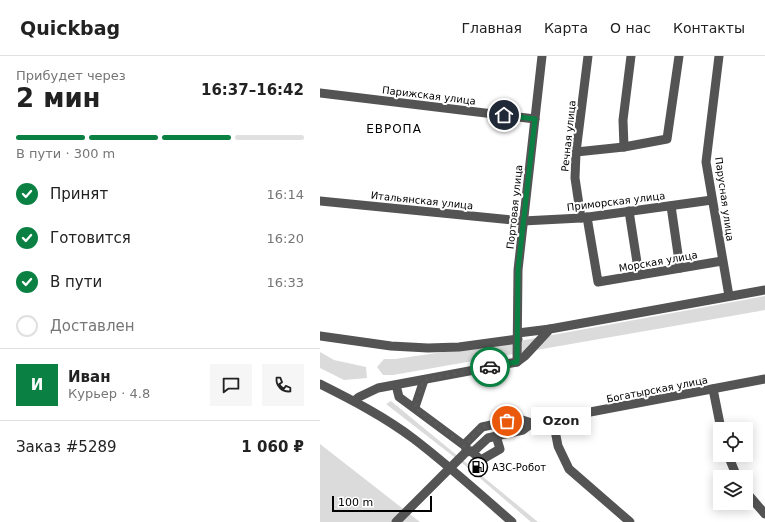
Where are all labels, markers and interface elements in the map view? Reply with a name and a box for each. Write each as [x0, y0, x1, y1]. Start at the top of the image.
text: Quickbag [20, 17, 120, 39]
text: Главная [461, 20, 522, 36]
text: Карта [544, 20, 588, 36]
text: О нас [610, 20, 651, 36]
text: Контакты [673, 20, 745, 36]
text: Прибудет через [16, 68, 126, 83]
text: 16:37–16:42 [201, 81, 304, 99]
text: 2 мин [16, 83, 101, 113]
street label: Парижская улица [382, 84, 476, 107]
pin [487, 98, 521, 132]
street label: Речная улица [559, 100, 578, 172]
icon: home [493, 104, 515, 126]
district label: ЕВРОПА [366, 122, 422, 136]
text: В пути · 300 m [16, 146, 115, 161]
street label: Парусная улица [713, 156, 736, 242]
street label: Портовая улица [505, 164, 524, 250]
icon: check [16, 183, 38, 205]
text: Принят [50, 185, 108, 203]
text: 16:14 [267, 187, 304, 202]
street label: Итальянская улица [370, 190, 474, 211]
street label: Приморская улица [566, 190, 666, 213]
icon: check [16, 227, 38, 249]
text: Готовится [50, 229, 131, 247]
text: 16:20 [267, 231, 304, 246]
street label: Морская улица [618, 249, 698, 274]
icon: check [16, 271, 38, 293]
text: В пути [50, 273, 102, 291]
text: 16:33 [267, 275, 304, 290]
text: Доставлен [50, 317, 135, 335]
courier [470, 347, 510, 387]
icon: car [479, 356, 501, 378]
button: chat [210, 364, 252, 406]
button: phone [262, 364, 304, 406]
text: Иван [68, 368, 111, 386]
street label: Богатырская улица [605, 374, 709, 405]
text: И [31, 376, 43, 394]
text: Курьер · 4.8 [68, 386, 150, 401]
pin [490, 404, 524, 438]
callout: Ozon [531, 407, 591, 435]
icon: bag [496, 410, 518, 432]
text: Ozon [543, 413, 579, 428]
map controls [713, 422, 753, 510]
button: locate [713, 422, 753, 462]
text: Заказ #5289 [16, 438, 117, 456]
text: 1 060 ₽ [241, 438, 304, 456]
fuel station icon: АЗС-Робот [467, 456, 489, 478]
place label: АЗС-Робот [492, 462, 546, 473]
button: layers [713, 470, 753, 510]
scale bar [332, 494, 432, 513]
text: 100 m [338, 496, 373, 509]

